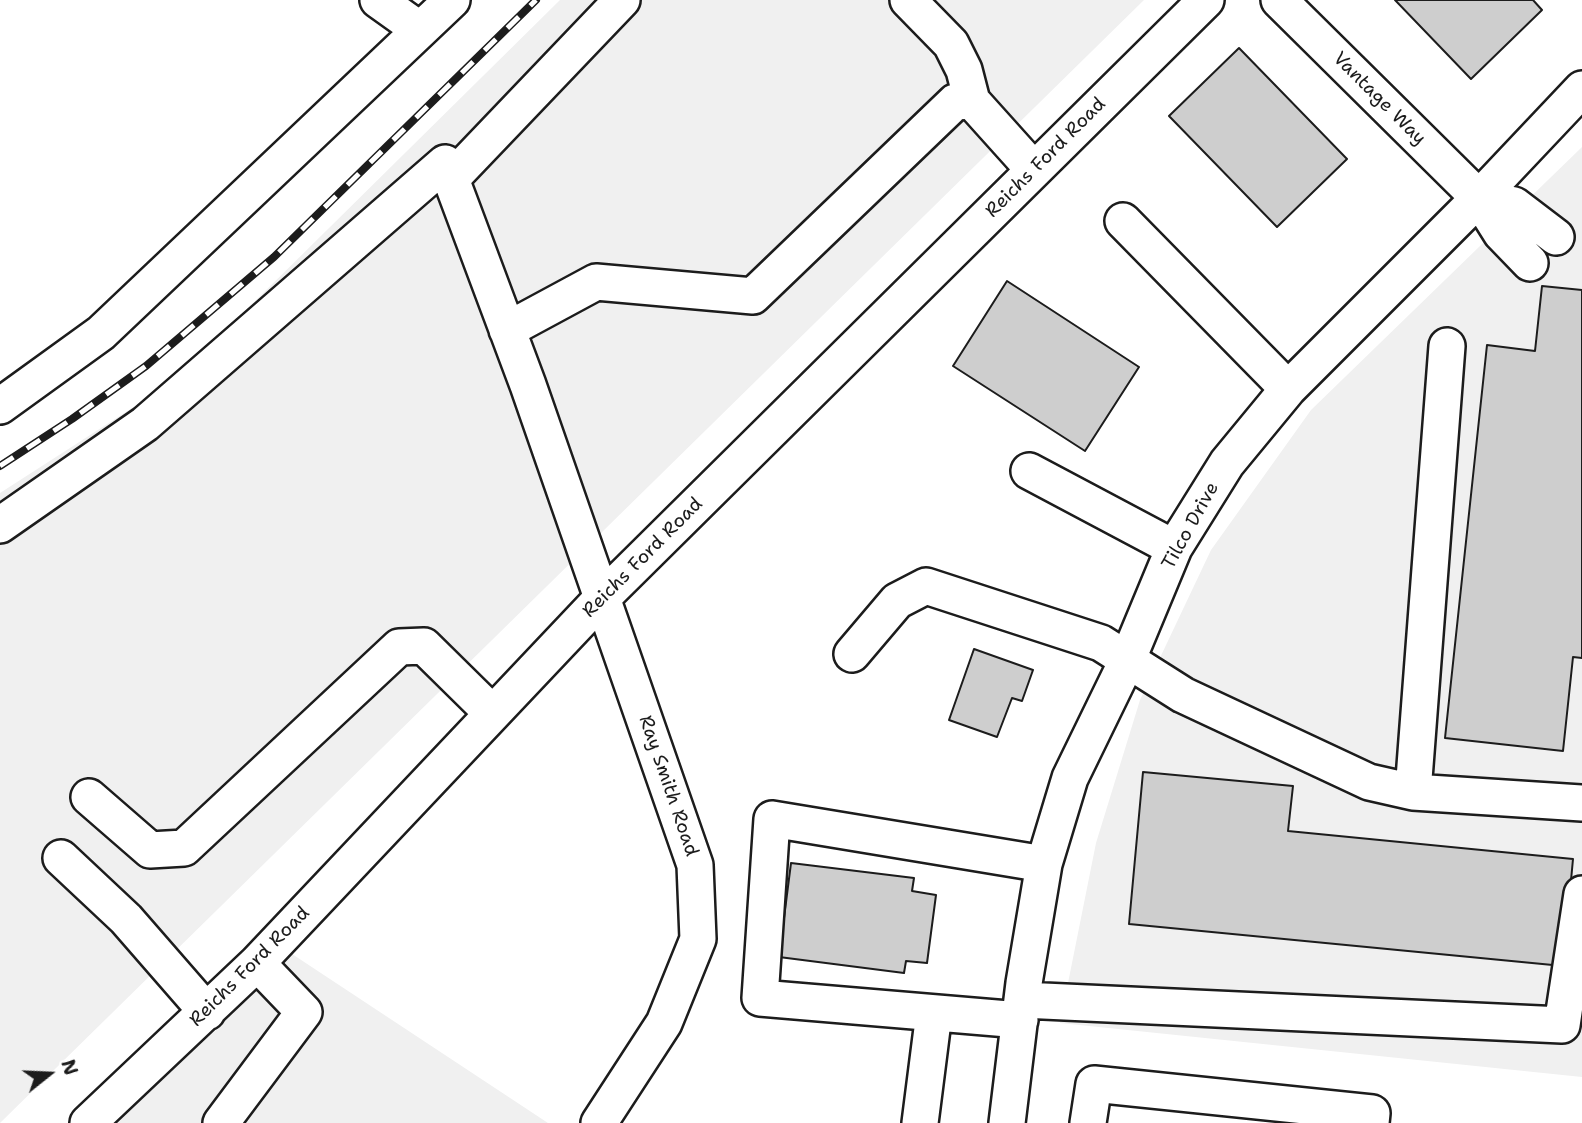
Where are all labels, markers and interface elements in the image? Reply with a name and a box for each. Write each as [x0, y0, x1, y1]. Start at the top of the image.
street label: Vantage Way [1328, 48, 1430, 150]
street label: Reichs Ford Road [981, 93, 1111, 223]
street label: Tilco Drive [1158, 478, 1224, 574]
street label: Reichs Ford Road [578, 493, 708, 623]
street label: Ray Smith Road [633, 713, 703, 859]
street label: Reichs Ford Road [185, 902, 315, 1032]
north arrow [14, 1039, 84, 1109]
text: N [55, 1056, 84, 1078]

